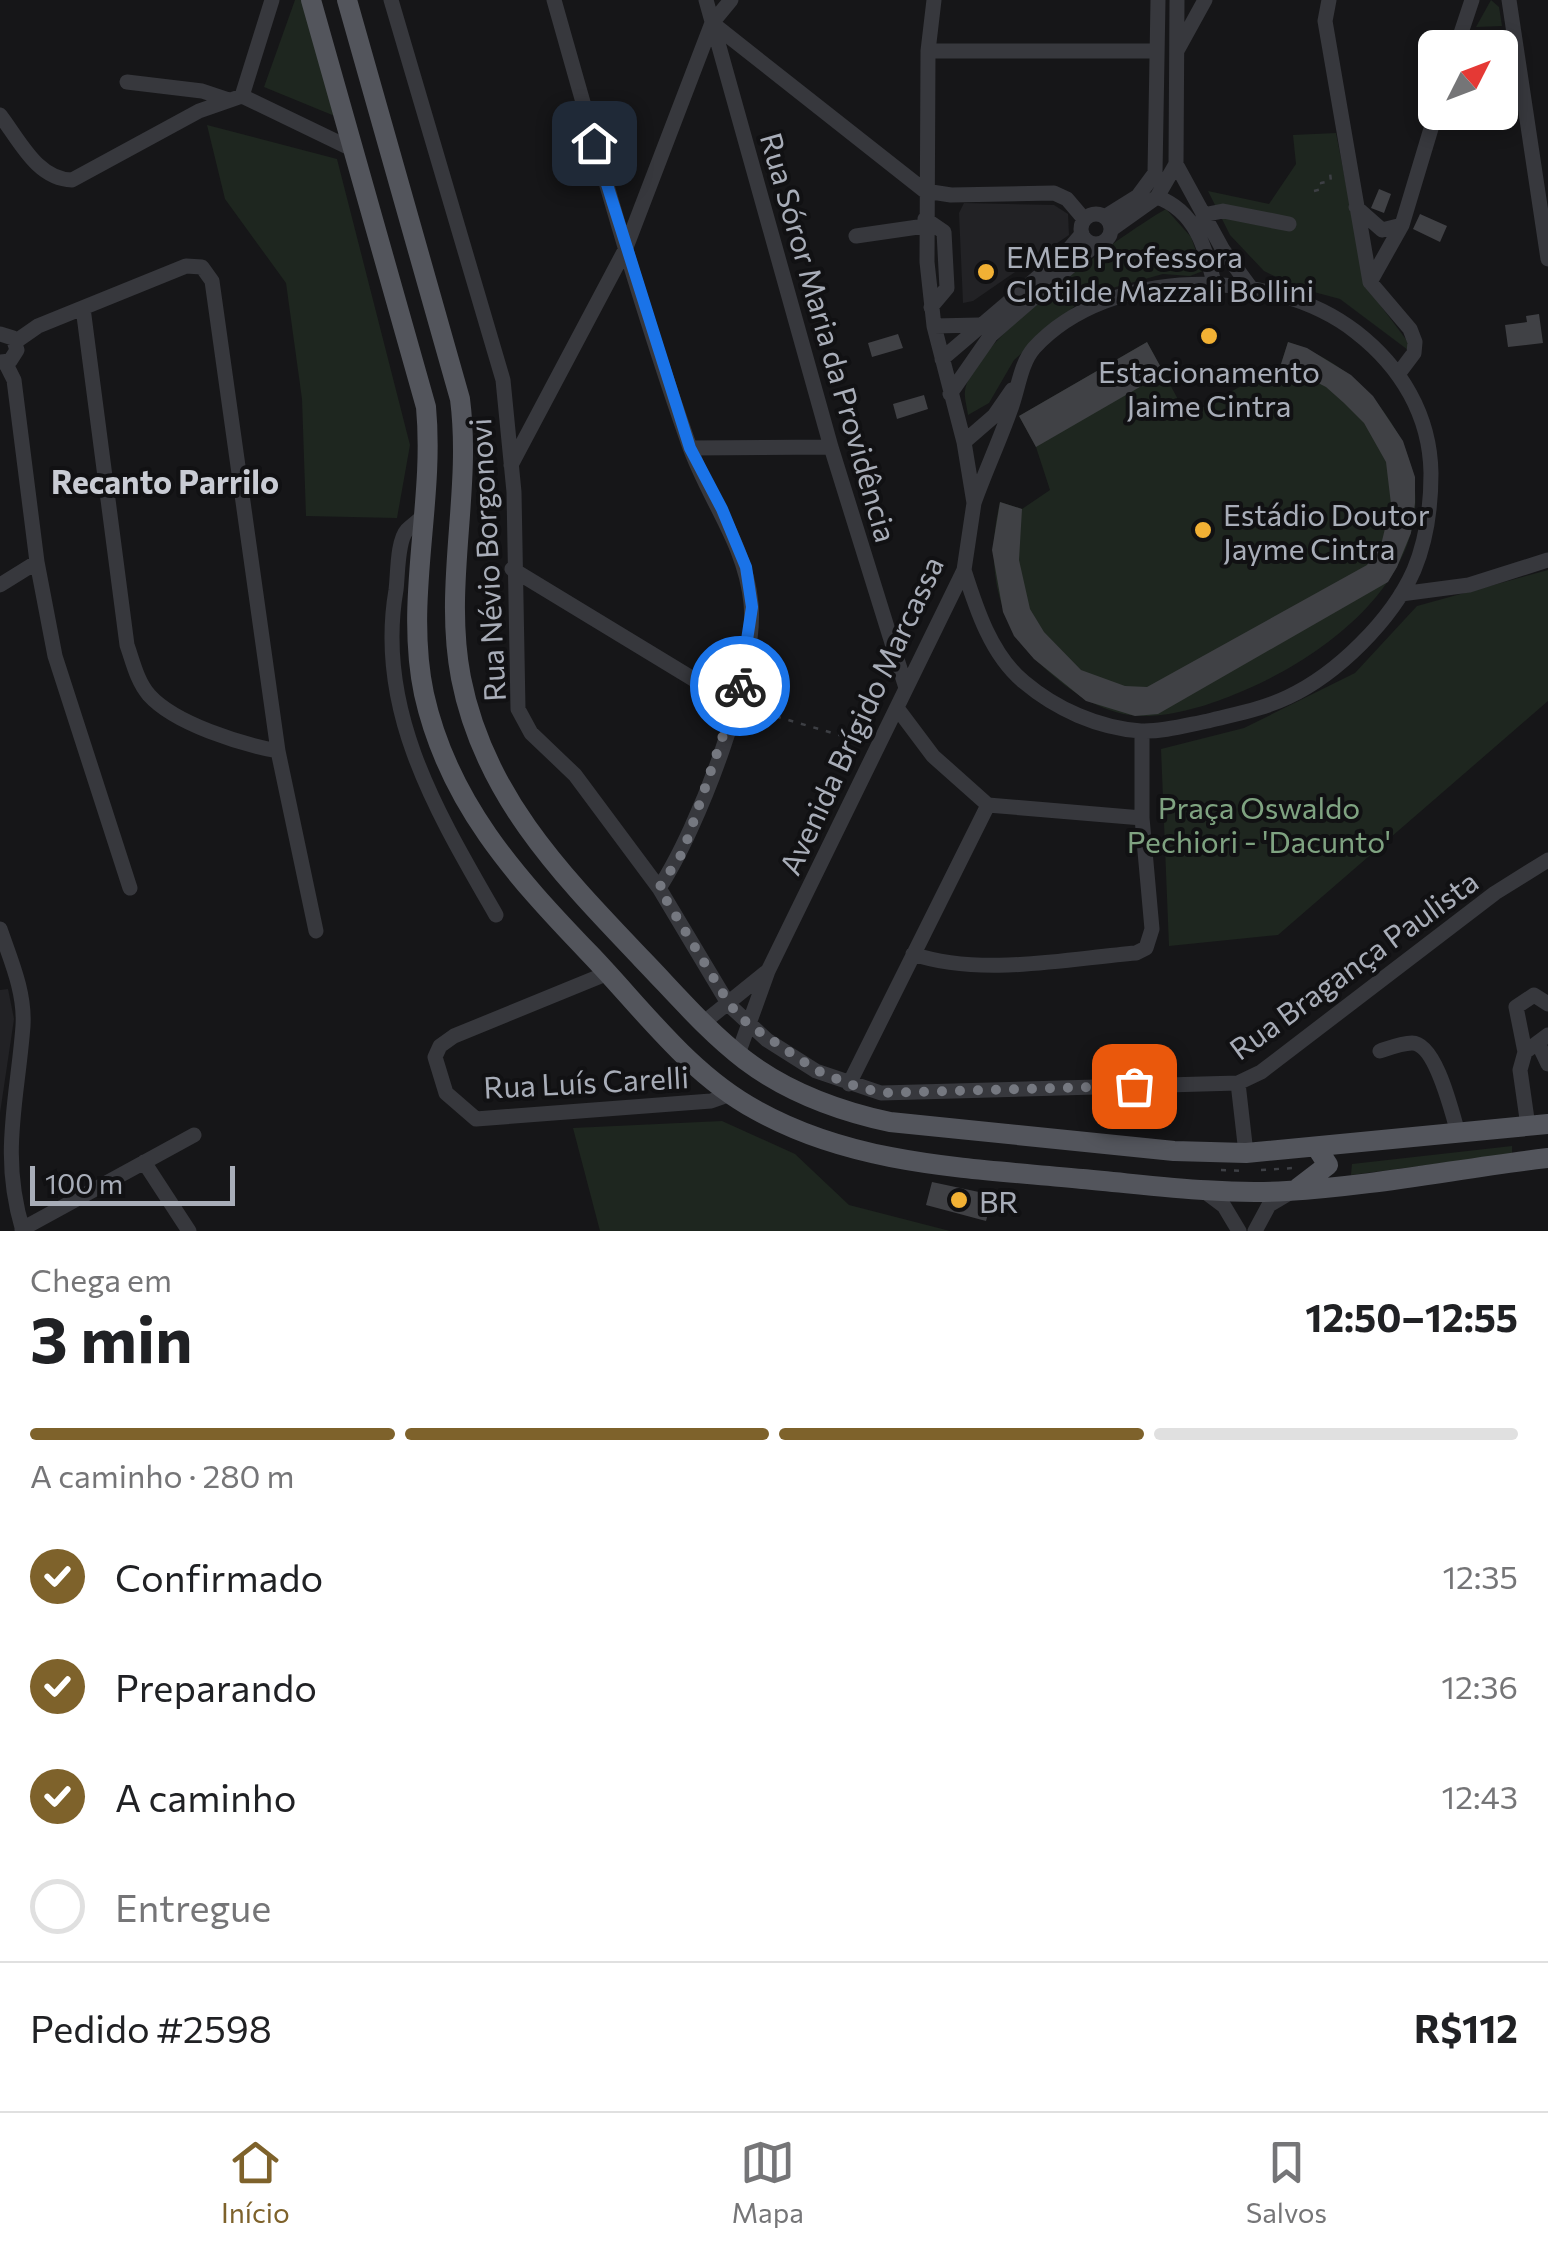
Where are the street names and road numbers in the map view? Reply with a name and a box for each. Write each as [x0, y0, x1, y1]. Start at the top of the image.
street label: Rua Sóror Maria da Providência [754, 128, 906, 546]
street label: Rua Névio Borgonovi [460, 417, 512, 703]
street label: Avenida Brígido Marcassa [770, 550, 950, 880]
street label: Rua Bragança Paulista [1221, 861, 1485, 1067]
street label: Rua Luís Carelli [482, 1057, 690, 1105]

